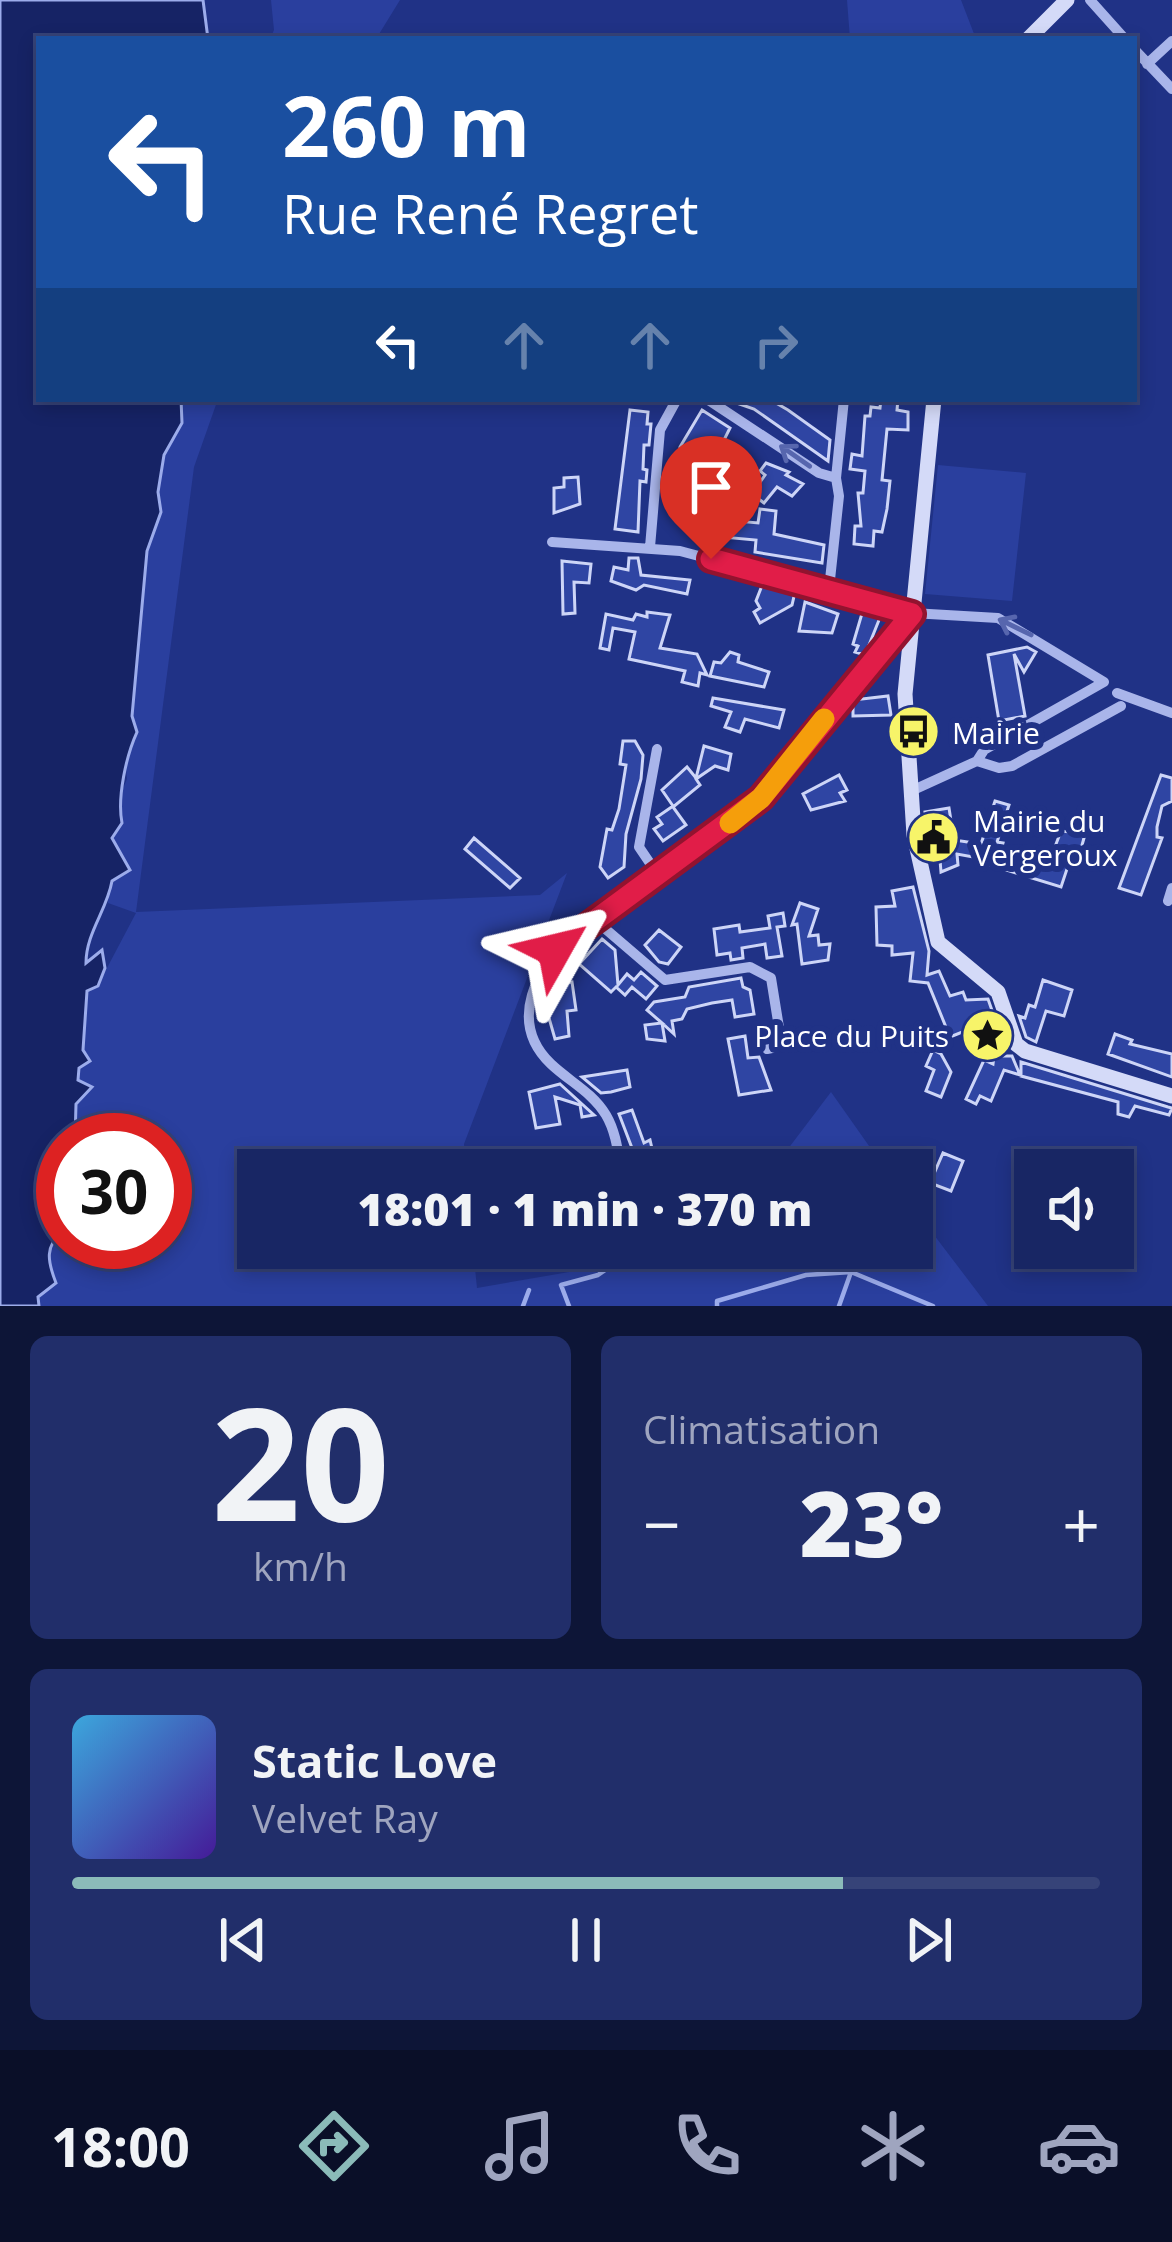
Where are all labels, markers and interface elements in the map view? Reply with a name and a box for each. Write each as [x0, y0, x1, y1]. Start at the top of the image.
text: 260 m [282, 67, 530, 182]
icon: left [84, 84, 240, 240]
text: Rue René Regret [282, 176, 699, 250]
icon: left [365, 312, 431, 378]
icon: ahead [491, 312, 557, 378]
icon: ahead [617, 312, 683, 378]
icon: right [743, 312, 809, 378]
pin [660, 436, 762, 559]
one-way arrow [779, 444, 812, 469]
icon: arrive [678, 454, 744, 520]
one-way arrow [997, 615, 1033, 638]
bus stop icon: Mairie [885, 704, 941, 760]
place label: Mairie [952, 712, 1040, 753]
place label: Mairie du Vergeroux [973, 800, 1118, 875]
public building icon: Mairie du Vergeroux [906, 809, 962, 865]
position arrow [492, 887, 618, 1013]
place icon: Place du Puits [960, 1007, 1016, 1063]
place label: Place du Puits [754, 1015, 949, 1056]
speed limit sign: 30 [36, 1113, 192, 1269]
map controls [1014, 1149, 1134, 1269]
button: sound [1014, 1149, 1134, 1269]
text: 18:01 · 1 min · 370 m [358, 1178, 812, 1239]
text: 20 [211, 1354, 390, 1567]
text: Climatisation [643, 1402, 880, 1455]
text: 23° [800, 1461, 943, 1583]
text: − [643, 1478, 681, 1568]
text: + [1062, 1478, 1100, 1568]
text: km/h [253, 1539, 348, 1592]
text: Static Love [252, 1730, 497, 1791]
text: Velvet Ray [252, 1791, 438, 1844]
icon: previous [210, 1907, 276, 1973]
icon: pause [553, 1907, 619, 1973]
icon: next [896, 1907, 962, 1973]
icon: directions [292, 2104, 376, 2188]
icon: music [478, 2104, 562, 2188]
icon: phone [665, 2104, 749, 2188]
icon: climate [851, 2104, 935, 2188]
icon: car [1037, 2104, 1121, 2188]
text: 18:00 [51, 2109, 190, 2183]

